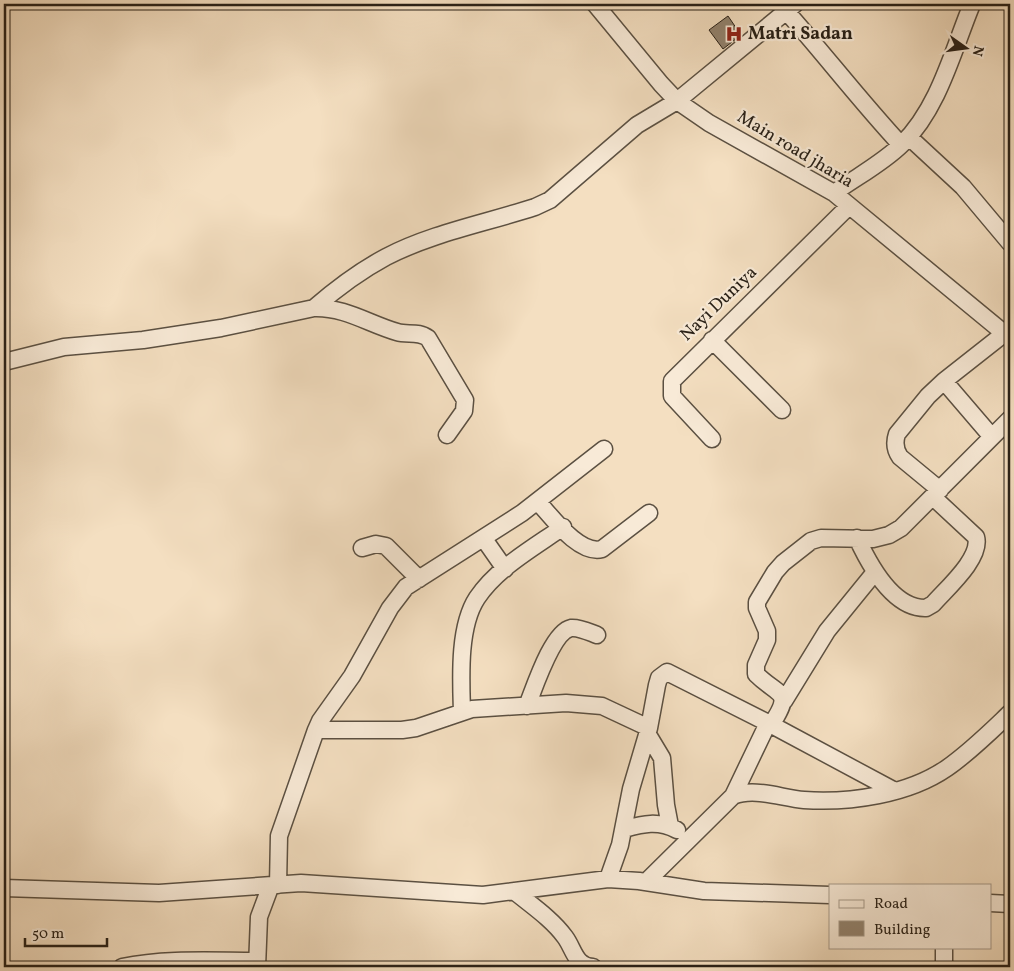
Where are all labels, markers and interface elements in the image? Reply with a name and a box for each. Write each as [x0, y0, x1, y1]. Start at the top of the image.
place label: Matri Sadan [748, 22, 853, 47]
north arrow [942, 22, 992, 72]
hospital icon: Matri Sadan [724, 24, 744, 44]
text: N [967, 44, 988, 58]
street label: Main road jharia [732, 105, 858, 195]
street label: Nayi Duniya [675, 261, 763, 347]
legend [829, 884, 992, 948]
text: Road [874, 894, 908, 915]
scale bar [25, 916, 108, 948]
text: Building [874, 920, 931, 941]
text: 50 m [32, 924, 64, 945]

